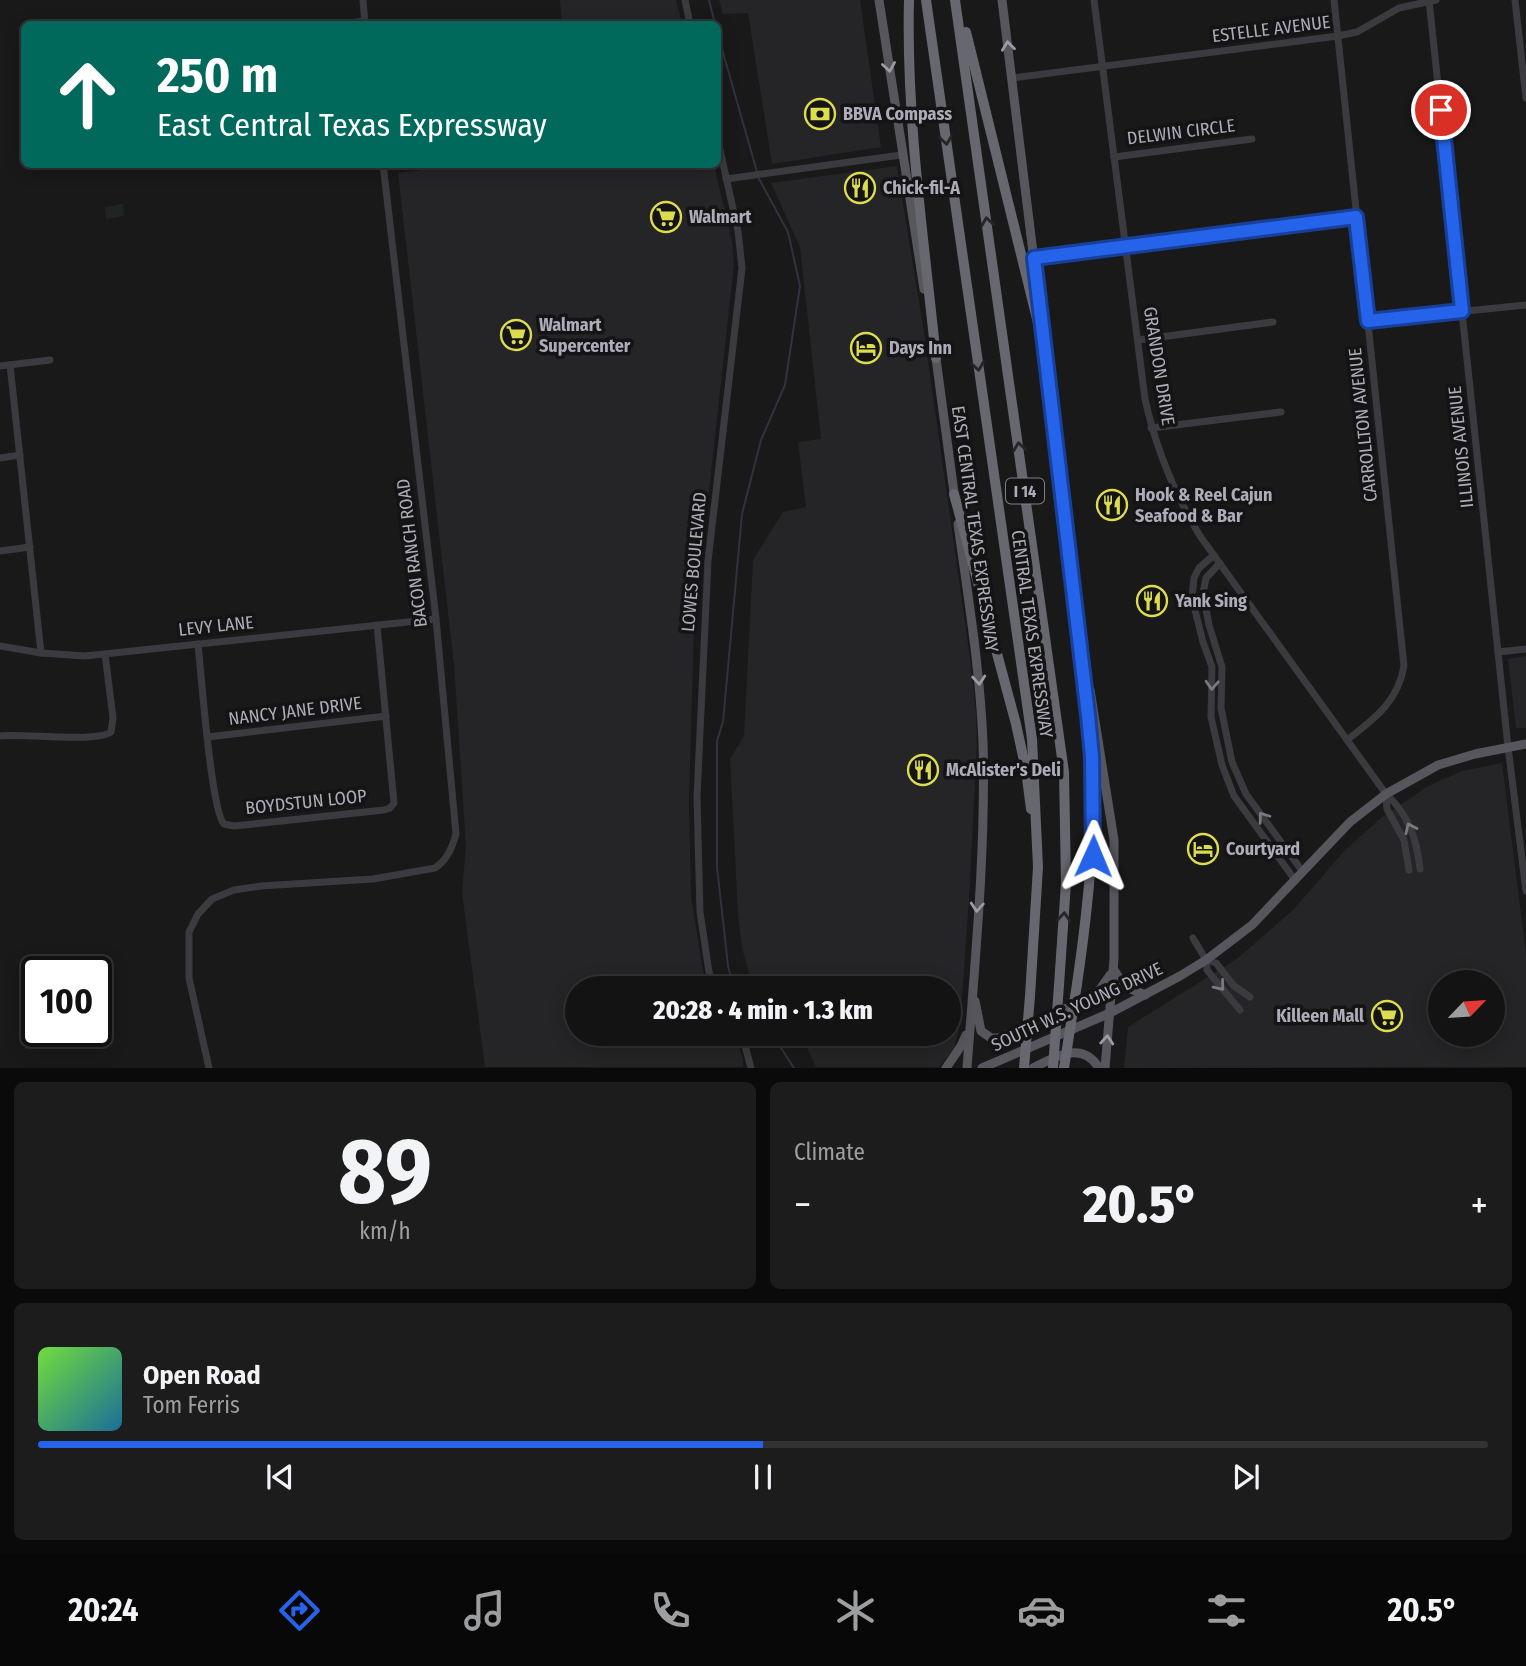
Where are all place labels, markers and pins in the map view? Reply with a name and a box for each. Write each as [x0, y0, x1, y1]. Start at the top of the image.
pin [1411, 80, 1471, 140]
bank icon: BBVA Compass [803, 97, 837, 131]
place label: BBVA Compass [843, 103, 952, 125]
restaurant icon: Chick-fil-A [843, 171, 877, 205]
place label: Chick-fil-A [883, 177, 960, 199]
supermarket icon: Walmart [649, 200, 683, 234]
place label: Walmart [689, 206, 752, 228]
place label: Walmart Supercenter [539, 314, 631, 357]
supermarket icon: Walmart Supercenter [499, 318, 533, 352]
hotel icon: Days Inn [849, 331, 883, 365]
place label: Days Inn [889, 337, 952, 359]
place label: Hook & Reel Cajun Seafood & Bar [1135, 484, 1272, 527]
restaurant icon: Hook & Reel Cajun Seafood & Bar [1095, 488, 1129, 522]
restaurant icon: Yank Sing [1135, 584, 1169, 618]
place label: Yank Sing [1174, 590, 1247, 612]
restaurant icon: McAlister's Deli [906, 753, 940, 787]
place label: McAlister's Deli [946, 759, 1061, 781]
hotel icon: Courtyard [1186, 832, 1220, 866]
place label: Courtyard [1226, 838, 1300, 860]
supermarket icon: Killeen Mall [1370, 999, 1404, 1033]
place label: Killeen Mall [1276, 1005, 1364, 1027]

